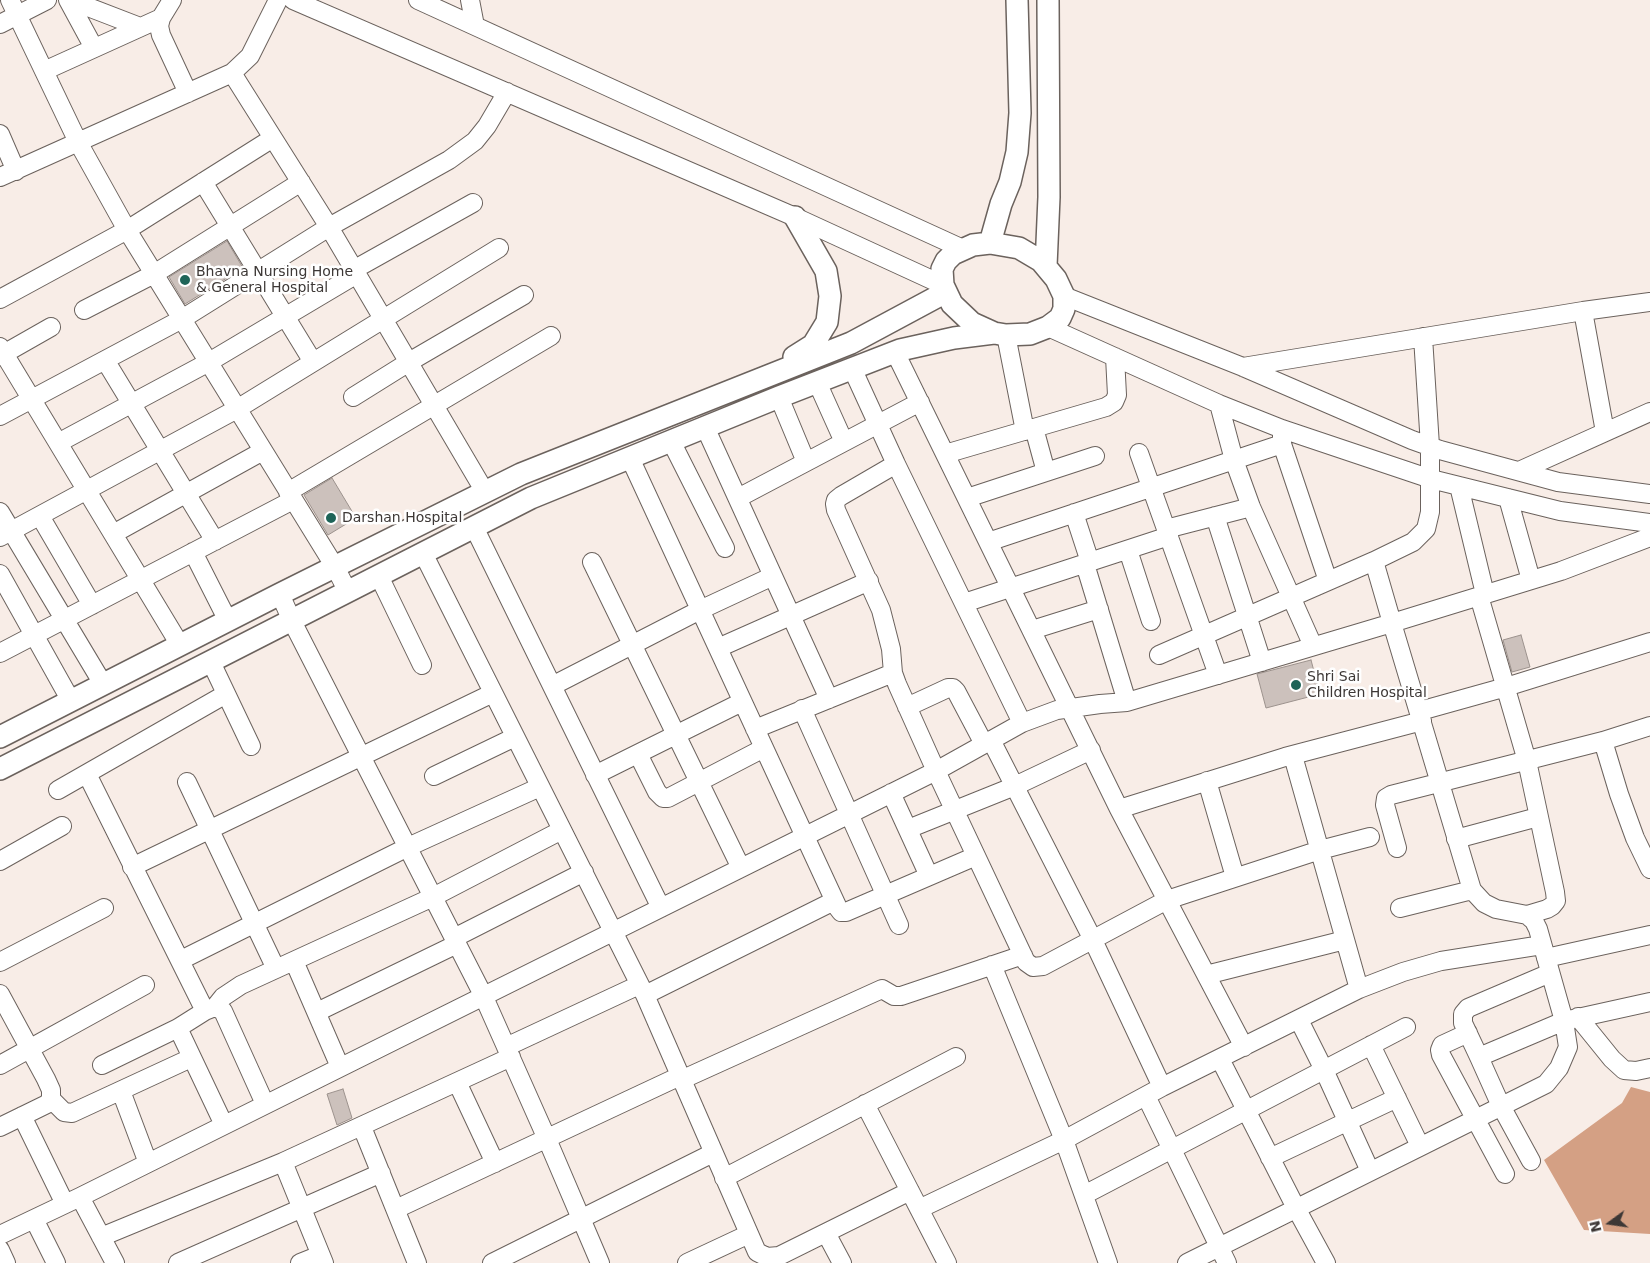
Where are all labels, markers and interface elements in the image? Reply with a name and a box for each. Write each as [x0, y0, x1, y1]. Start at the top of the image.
place label: Bhavna Nursing Home & General Hospital [196, 264, 353, 296]
marker: Bhavna Nursing Home & General Hospital [178, 273, 192, 287]
place label: Darshan Hospital [342, 510, 462, 526]
marker: Darshan Hospital [324, 511, 338, 525]
place label: Shri Sai Children Hospital [1307, 669, 1427, 702]
marker: Shri Sai Children Hospital [1289, 678, 1303, 692]
north arrow [1585, 1198, 1635, 1248]
text: N [1586, 1219, 1605, 1234]

